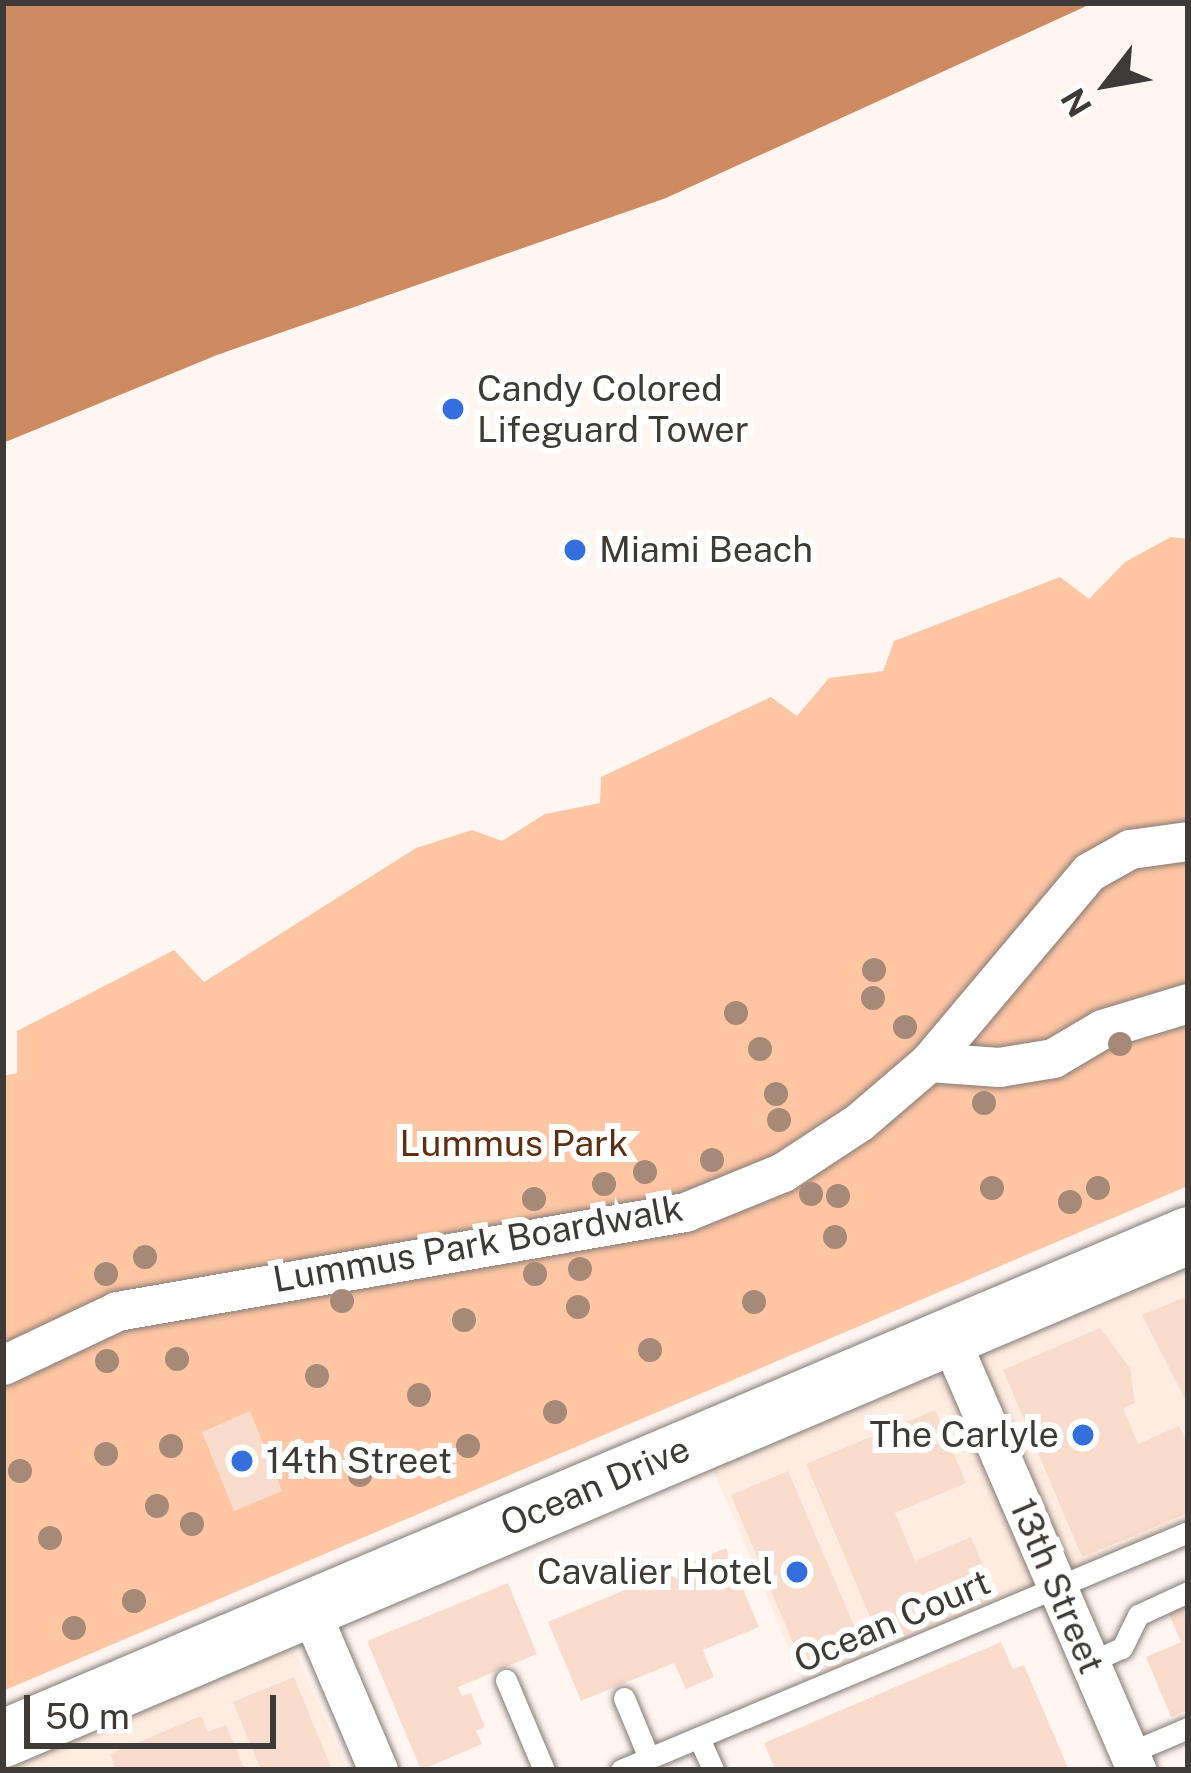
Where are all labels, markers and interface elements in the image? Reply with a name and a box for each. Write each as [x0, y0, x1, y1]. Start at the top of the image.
north arrow [1047, 24, 1167, 144]
text: N [1053, 82, 1099, 123]
place label: Candy Colored Lifeguard Tower [477, 366, 749, 451]
marker: Candy Colored Lifeguard Tower [440, 396, 466, 422]
place label: Miami Beach [599, 528, 813, 572]
marker: Miami Beach [562, 537, 588, 563]
park label: Lummus Park [400, 1122, 628, 1166]
street label: Lummus Park Boardwalk [270, 1187, 686, 1301]
place label: The Carlyle [869, 1413, 1059, 1457]
marker: The Carlyle [1070, 1422, 1096, 1448]
street label: Ocean Drive [494, 1427, 696, 1545]
place label: 14th Street [266, 1439, 452, 1483]
marker: 14th Street [229, 1448, 255, 1474]
street label: 13th Street [1001, 1492, 1113, 1680]
place label: Cavalier Hotel [537, 1550, 773, 1594]
marker: Cavalier Hotel [784, 1559, 810, 1585]
street label: Ocean Court [787, 1560, 997, 1682]
scale bar [30, 1671, 282, 1745]
text: 50 m [45, 1695, 130, 1737]

